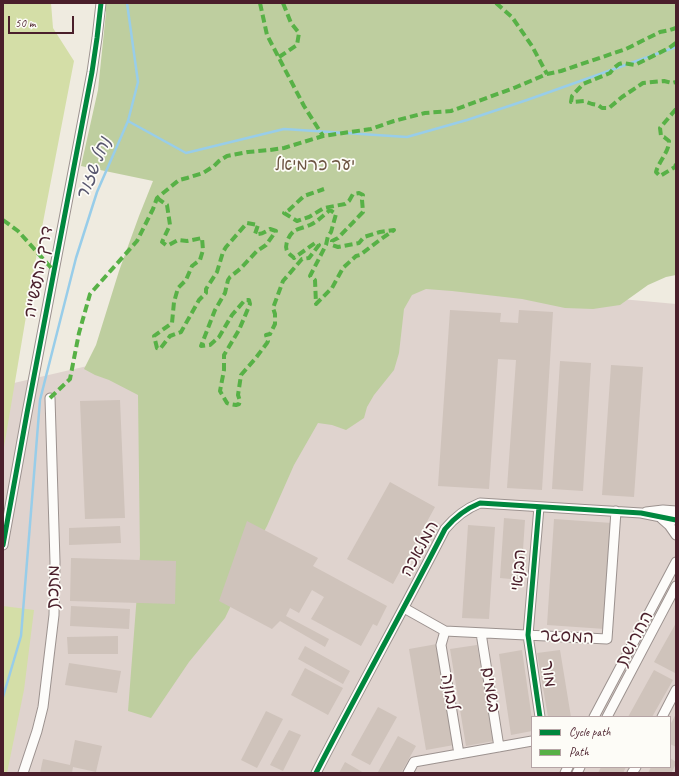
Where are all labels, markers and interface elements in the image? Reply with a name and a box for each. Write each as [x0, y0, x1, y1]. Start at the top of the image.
scale bar [10, 8, 76, 34]
text: 50 m [15, 15, 35, 31]
water label: נחל שזור [72, 134, 116, 204]
park label: יער כרמיאל [275, 156, 355, 176]
street label: דרך התעשייה [20, 224, 58, 320]
street label: המלאכה [396, 517, 444, 581]
street label: הבנאי [507, 548, 531, 592]
street label: מתכת [43, 565, 65, 609]
street label: החרושת [612, 608, 658, 670]
street label: המסגר [540, 625, 594, 649]
street label: מור [536, 659, 560, 689]
street label: בשמים [476, 666, 504, 714]
street label: לבונה [436, 672, 462, 712]
legend [531, 716, 671, 768]
text: Cycle path [569, 724, 611, 740]
text: Path [569, 744, 589, 760]

